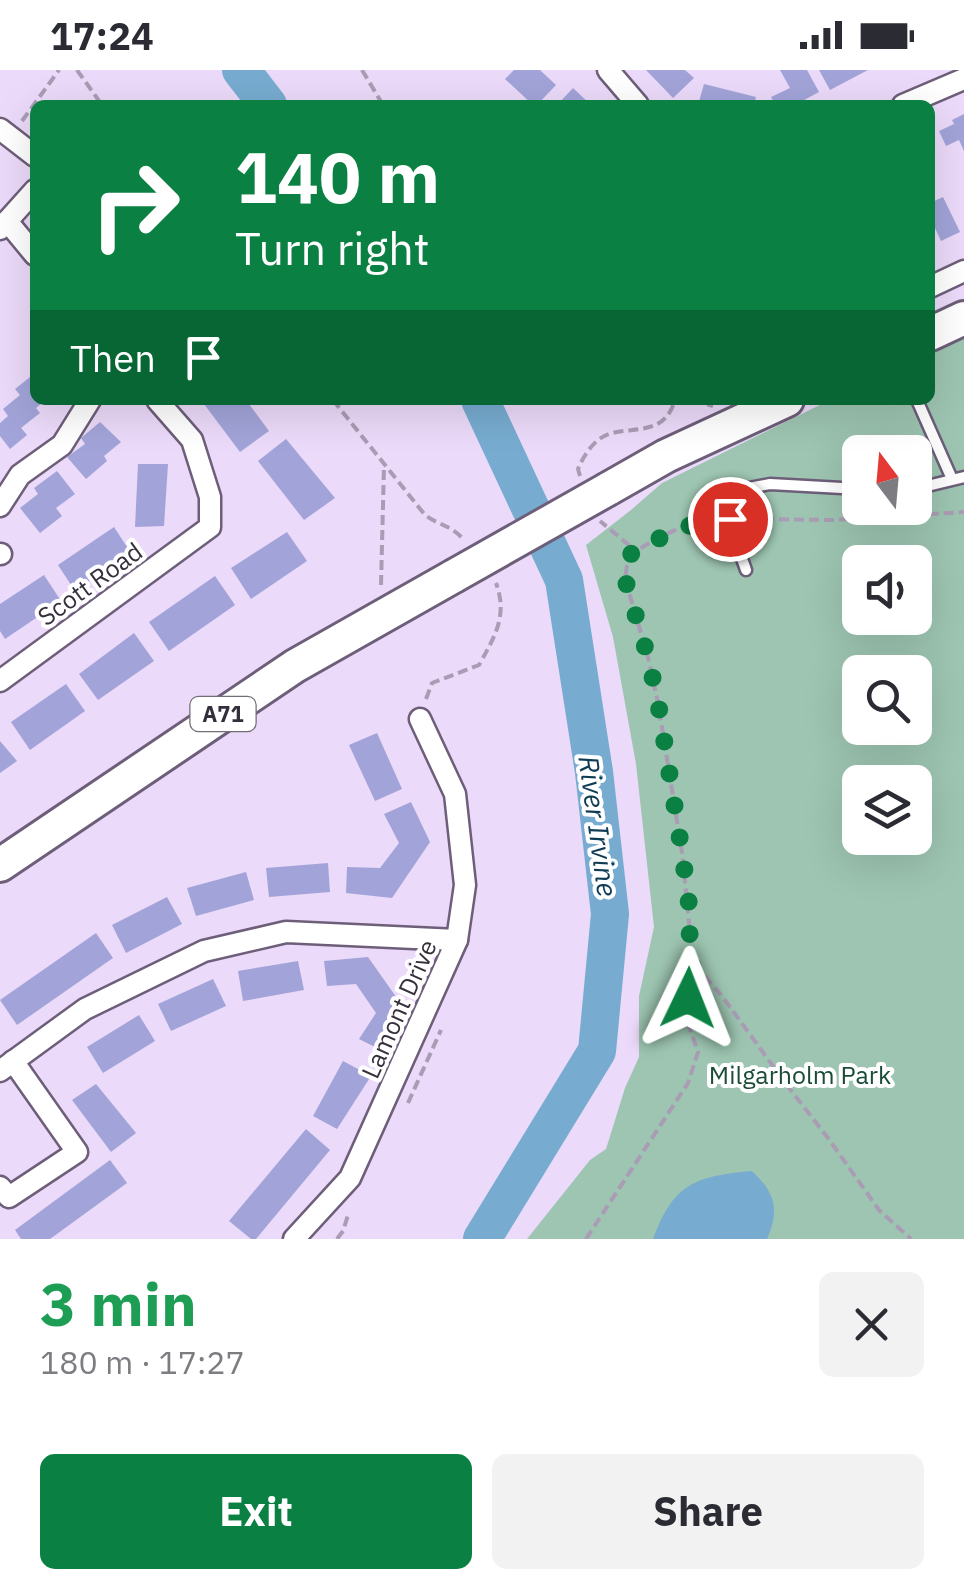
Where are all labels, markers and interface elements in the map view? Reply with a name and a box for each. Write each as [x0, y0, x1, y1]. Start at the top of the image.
text: 17:24 [50, 11, 154, 60]
text: 140 m [235, 131, 440, 222]
icon: right [70, 140, 200, 270]
text: Turn right [235, 219, 430, 277]
icon: arrive [176, 330, 231, 385]
text: Then [70, 333, 156, 382]
north arrow [842, 435, 932, 525]
map controls [842, 435, 932, 855]
pin [688, 477, 773, 562]
icon: arrive [703, 492, 758, 547]
street label: Scott Road [31, 534, 149, 633]
button: sound [842, 545, 932, 635]
button: search [842, 655, 932, 745]
road number: A71 [190, 697, 256, 731]
water label: River Irvine [570, 753, 627, 899]
button: layers [842, 765, 932, 855]
street label: Lamont Drive [353, 934, 444, 1083]
position arrow [636, 946, 740, 1050]
park label: Milgarholm Park [709, 1058, 891, 1091]
text: 3 min [40, 1264, 197, 1343]
button: close [819, 1272, 924, 1377]
text: 180 m · 17:27 [40, 1341, 245, 1383]
button: Exit [40, 1454, 472, 1569]
button: Share [492, 1454, 924, 1569]

